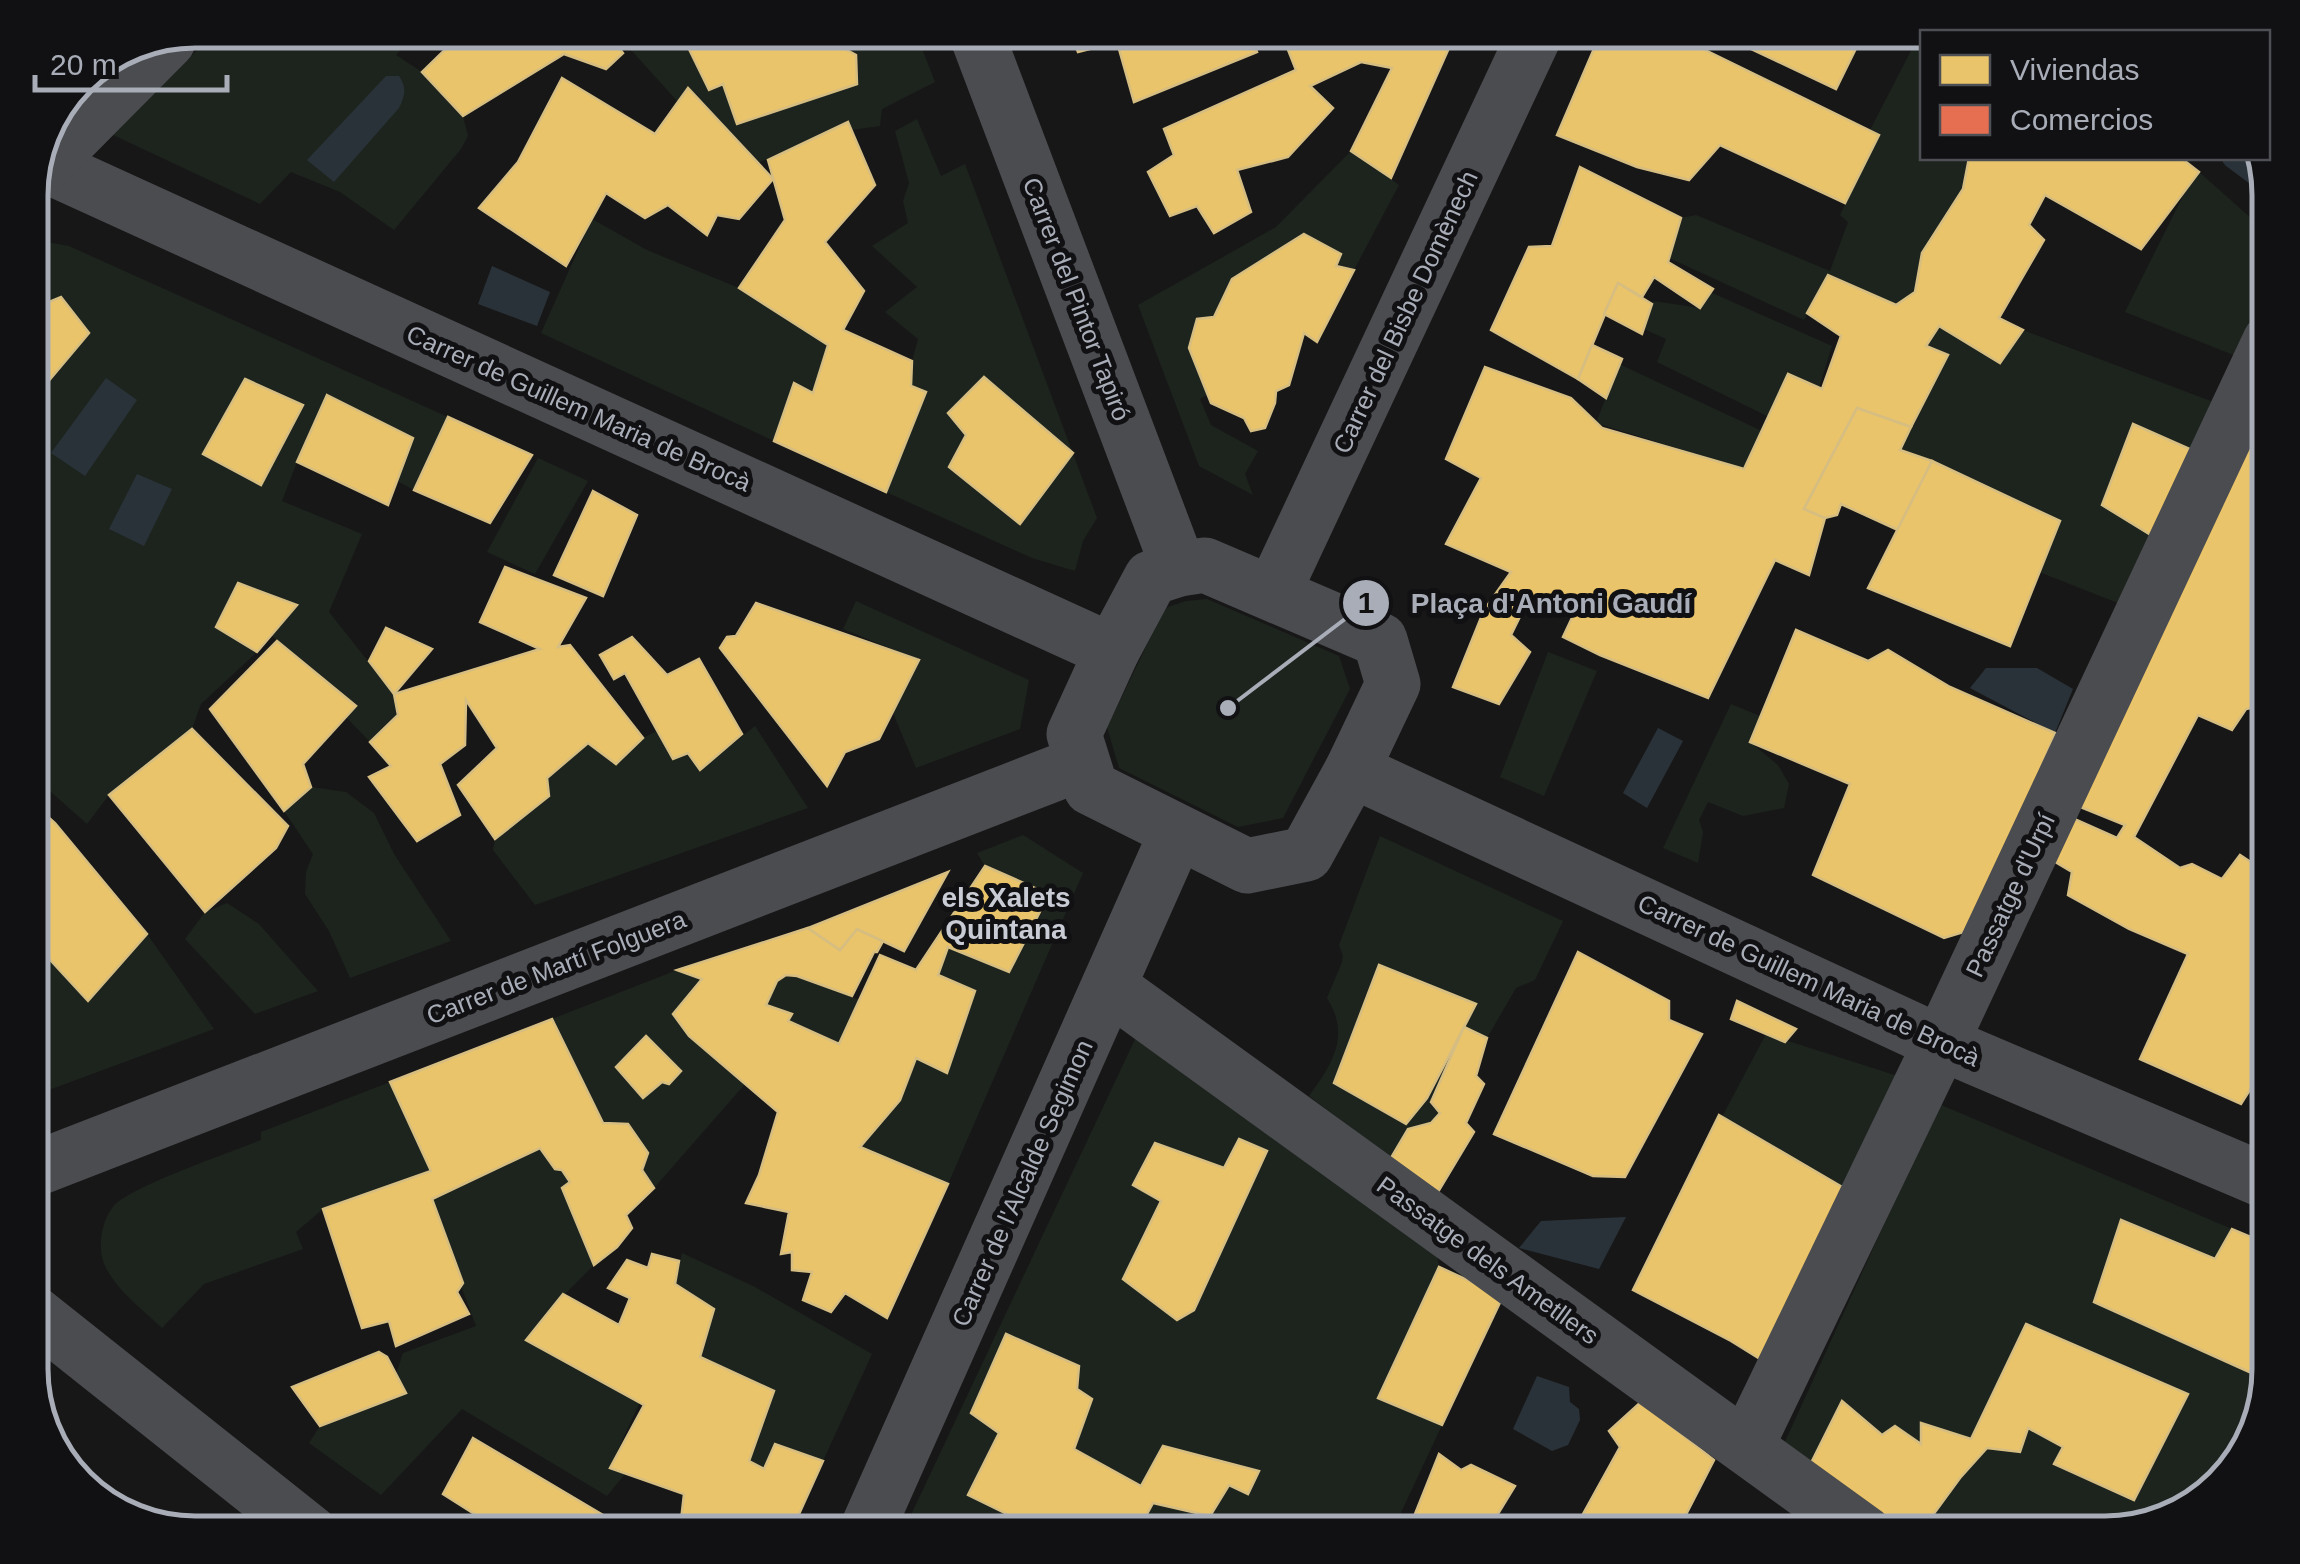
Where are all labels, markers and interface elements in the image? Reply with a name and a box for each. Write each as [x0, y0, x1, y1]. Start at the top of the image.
scale bar [35, 30, 228, 92]
legend [1920, 30, 2270, 160]
text: 20 m [50, 48, 117, 81]
text: Viviendas [2010, 53, 2140, 86]
text: Comercios [2010, 103, 2153, 136]
street label: Carrer del Bisbe Domènech [1327, 166, 1483, 458]
street label: Carrer del Pintor Tapiró [1018, 174, 1136, 424]
street label: Carrer de Guillem Maria de Brocà [403, 319, 755, 497]
callout: Plaça d'Antoni Gaudí [1341, 574, 1711, 632]
text: 1 [1358, 586, 1374, 619]
text: Plaça d'Antoni Gaudí [1411, 588, 1692, 619]
street label: Passatge d'Urpí [1960, 809, 2060, 981]
district label: els Xalets Quintana [941, 882, 1071, 945]
street label: Carrer de Guillem Maria de Brocà [1634, 888, 1984, 1072]
street label: Carrer de Martí Folguera [423, 905, 690, 1029]
street label: Carrer de l'Alcalde Segimon [946, 1035, 1098, 1331]
street label: Passatge dels Ametllers [1372, 1170, 1604, 1350]

